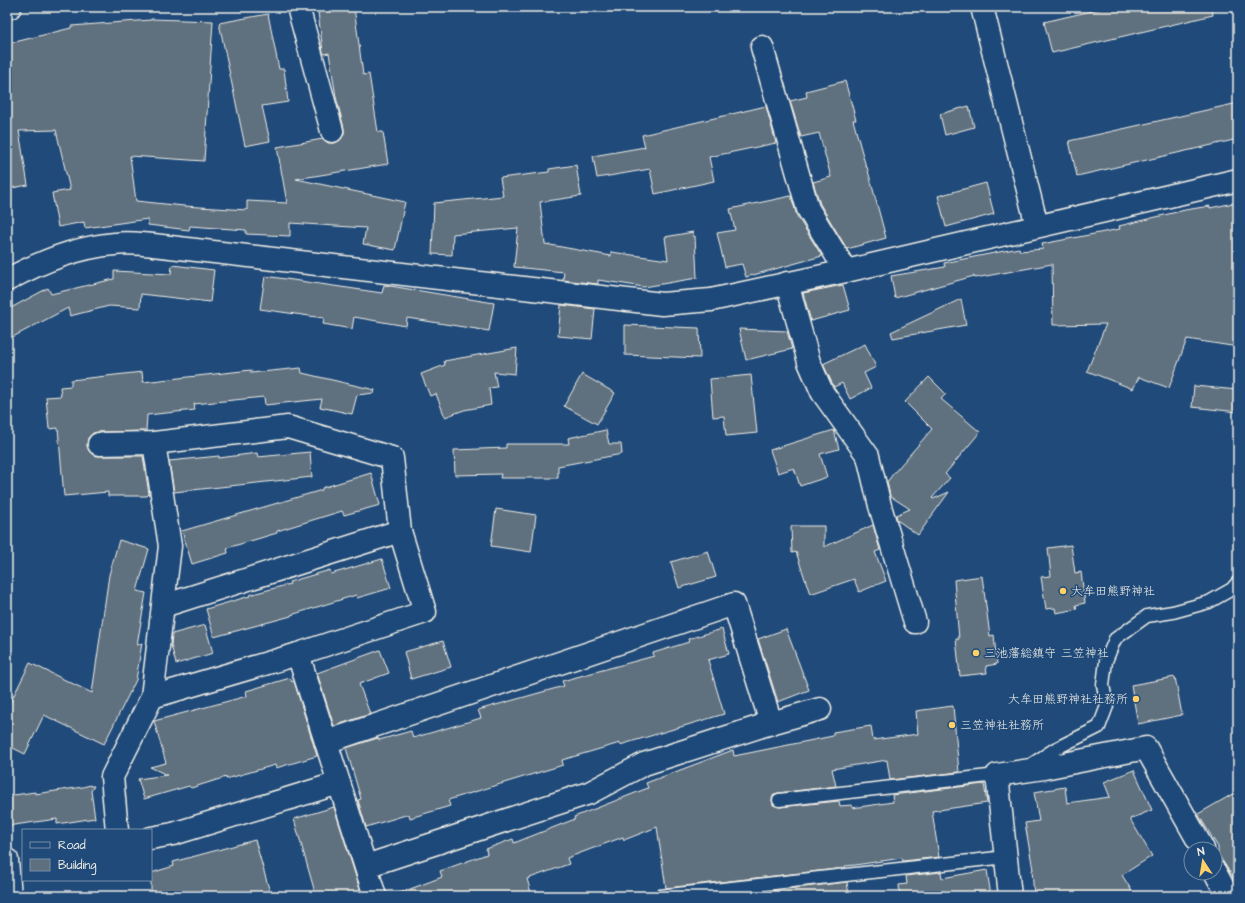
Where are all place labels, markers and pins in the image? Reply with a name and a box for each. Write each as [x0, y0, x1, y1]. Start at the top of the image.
place label: 大牟田熊野神社 [1071, 583, 1155, 600]
marker: 大牟田熊野神社 [1058, 586, 1068, 596]
place label: 三池藩総鎮守 三笠神社 [984, 645, 1109, 662]
marker: 三池藩総鎮守 三笠神社 [971, 648, 981, 658]
place label: 大牟田熊野神社社務所 [1008, 691, 1128, 708]
marker: 大牟田熊野神社社務所 [1131, 694, 1141, 704]
place label: 三笠神社社務所 [960, 717, 1044, 734]
marker: 三笠神社社務所 [947, 720, 957, 730]

